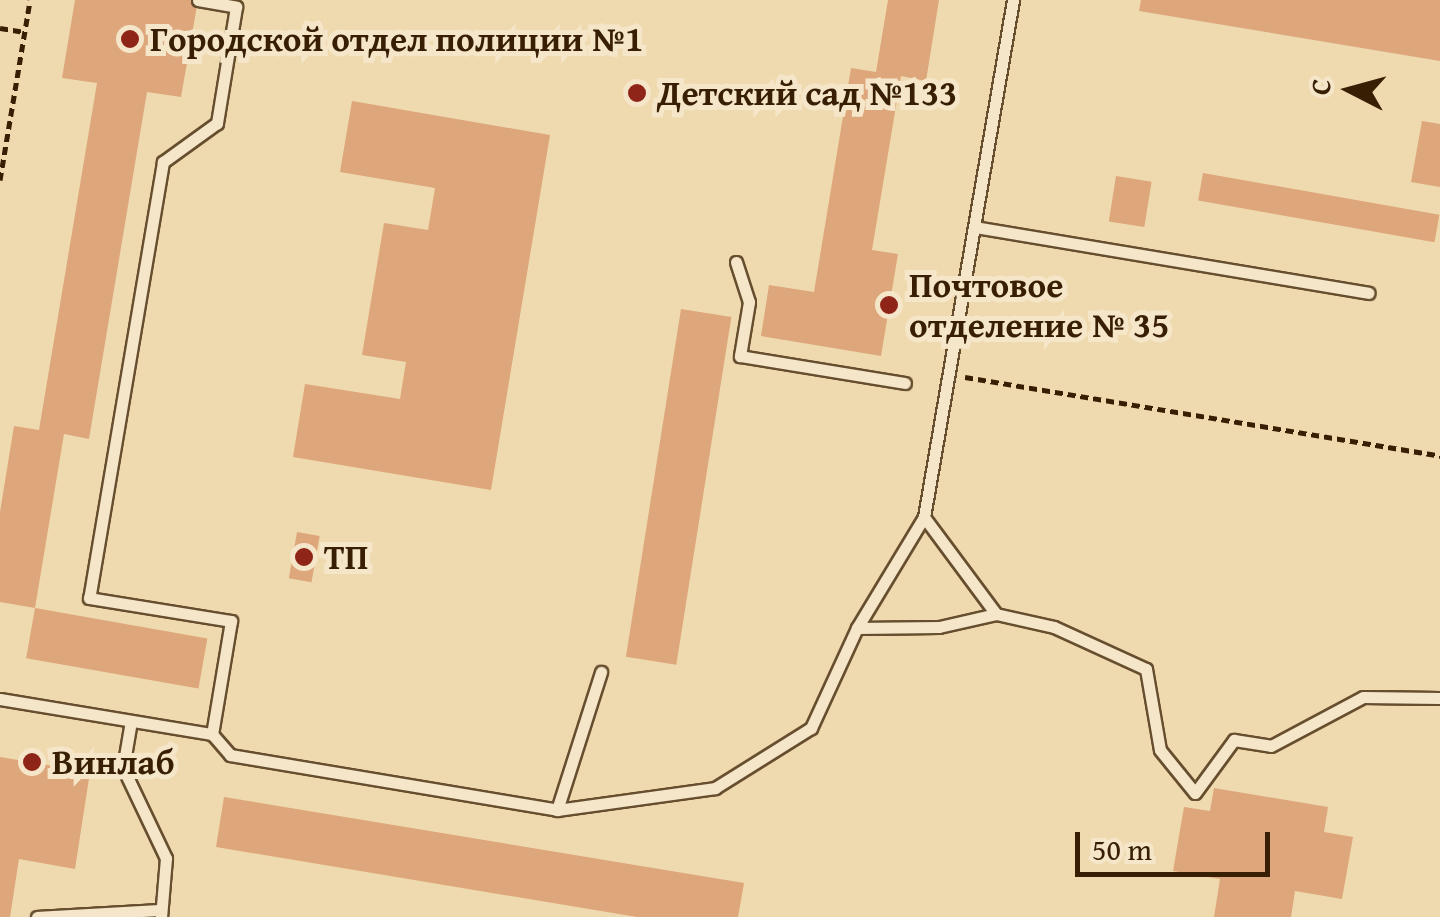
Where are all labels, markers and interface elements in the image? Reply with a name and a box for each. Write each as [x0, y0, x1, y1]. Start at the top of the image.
place label: Городской отдел полиции №1 [150, 18, 644, 60]
marker: Городской отдел полиции №1 [119, 28, 141, 50]
north arrow [1300, 40, 1400, 140]
place label: Детский сад №133 [657, 72, 957, 114]
text: С [1298, 77, 1341, 97]
marker: Детский сад №133 [626, 82, 648, 104]
place label: Почтовое отделение № 35 [909, 264, 1169, 346]
marker: Почтовое отделение № 35 [878, 294, 900, 316]
place label: ТП [324, 536, 368, 578]
marker: ТП [293, 546, 315, 568]
place label: Винлаб [52, 741, 175, 783]
marker: Винлаб [21, 751, 43, 773]
scale bar [1080, 812, 1275, 874]
text: 50 m [1092, 827, 1152, 871]

